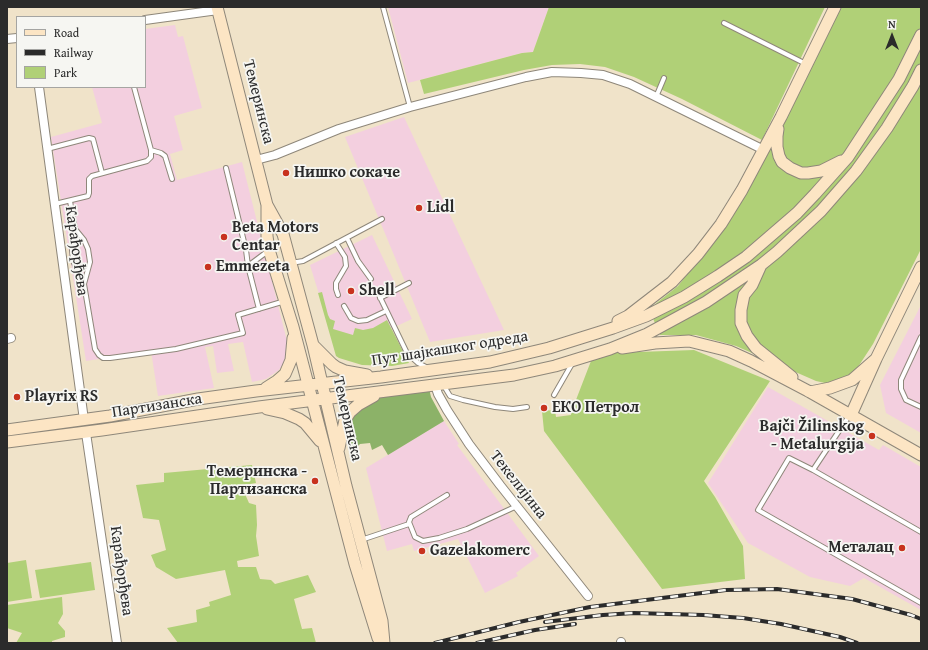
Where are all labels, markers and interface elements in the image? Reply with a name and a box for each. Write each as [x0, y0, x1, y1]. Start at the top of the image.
legend [16, 16, 146, 88]
north arrow [872, 16, 912, 56]
text: N [888, 16, 896, 32]
text: Road [54, 24, 79, 41]
text: Railway [54, 44, 93, 61]
street label: Темеринска [238, 58, 278, 146]
text: Park [54, 64, 77, 81]
place label: Нишко сокаче [294, 163, 400, 183]
marker: Нишко сокаче [281, 168, 291, 178]
place label: Lidl [427, 198, 454, 218]
marker: Lidl [414, 203, 424, 213]
street label: Карађорђева [60, 205, 92, 297]
place label: Beta Motors Centar [232, 218, 319, 256]
marker: Beta Motors Centar [219, 232, 229, 242]
place label: Emmezeta [216, 257, 290, 277]
marker: Emmezeta [203, 262, 213, 272]
place label: Shell [359, 281, 395, 301]
marker: Shell [346, 286, 356, 296]
street label: Пут шајкашког одреда [370, 327, 530, 371]
street label: Темеринска [328, 375, 366, 463]
place label: Playrix RS [25, 387, 98, 407]
street label: Партизанска [111, 389, 203, 423]
marker: Playrix RS [12, 392, 22, 402]
place label: ЕКО Петрол [552, 398, 639, 418]
marker: ЕКО Петрол [539, 403, 549, 413]
place label: Bajči Žilinskog - Metalurgija [760, 417, 864, 455]
marker: Bajči Žilinskog - Metalurgija [867, 431, 877, 441]
street label: Текелијина [485, 447, 551, 523]
place label: Темеринска - Партизанска [207, 462, 307, 500]
marker: Темеринска - Партизанска [310, 476, 320, 486]
street label: Карађорђева [105, 525, 137, 617]
place label: Металац [828, 538, 894, 558]
place label: Gazelakomerc [430, 541, 530, 561]
marker: Металац [897, 543, 907, 553]
marker: Gazelakomerc [417, 546, 427, 556]

